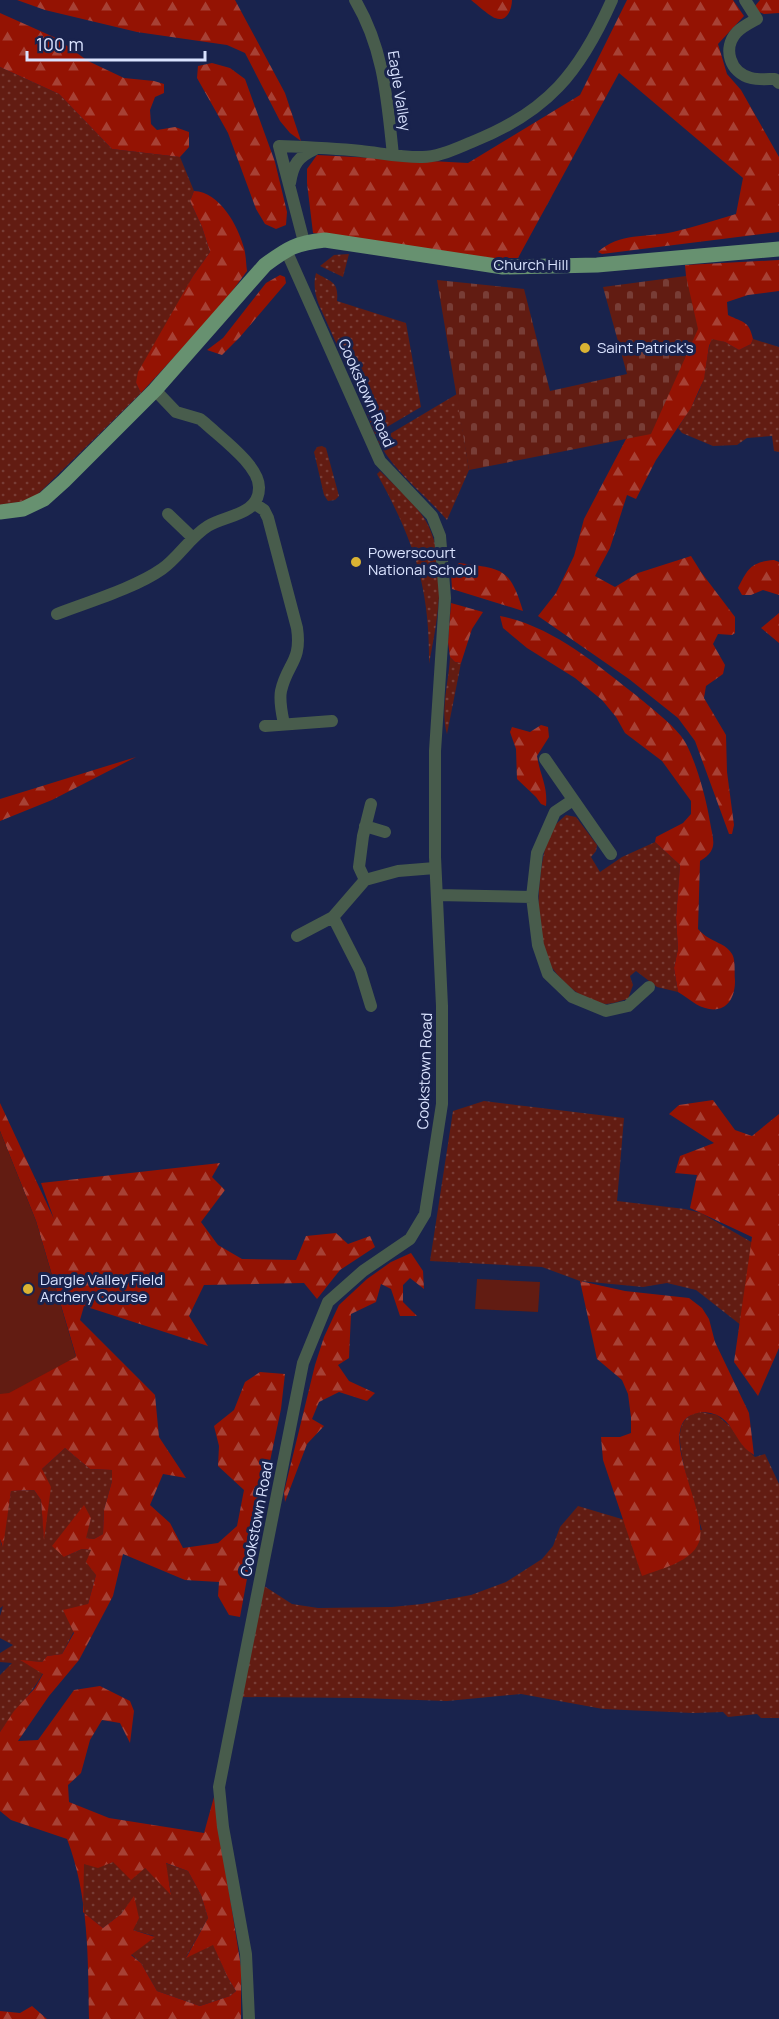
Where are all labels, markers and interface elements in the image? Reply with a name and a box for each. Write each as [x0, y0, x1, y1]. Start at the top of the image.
scale bar [27, 24, 206, 62]
text: 100 m [36, 32, 84, 56]
street label: Eagle Valley [383, 49, 416, 133]
street label: Church Hill [494, 254, 568, 275]
street label: Cookstown Road [333, 335, 400, 450]
place label: Saint Patrick's [597, 337, 694, 358]
marker: Saint Patrick's [578, 341, 592, 355]
place label: Powerscourt National School [368, 542, 476, 580]
marker: Powerscourt National School [349, 555, 363, 569]
street label: Cookstown Road [412, 1012, 437, 1130]
place label: Dargle Valley Field Archery Course [40, 1269, 163, 1307]
marker: Dargle Valley Field Archery Course [21, 1282, 35, 1296]
street label: Cookstown Road [235, 1460, 278, 1578]

